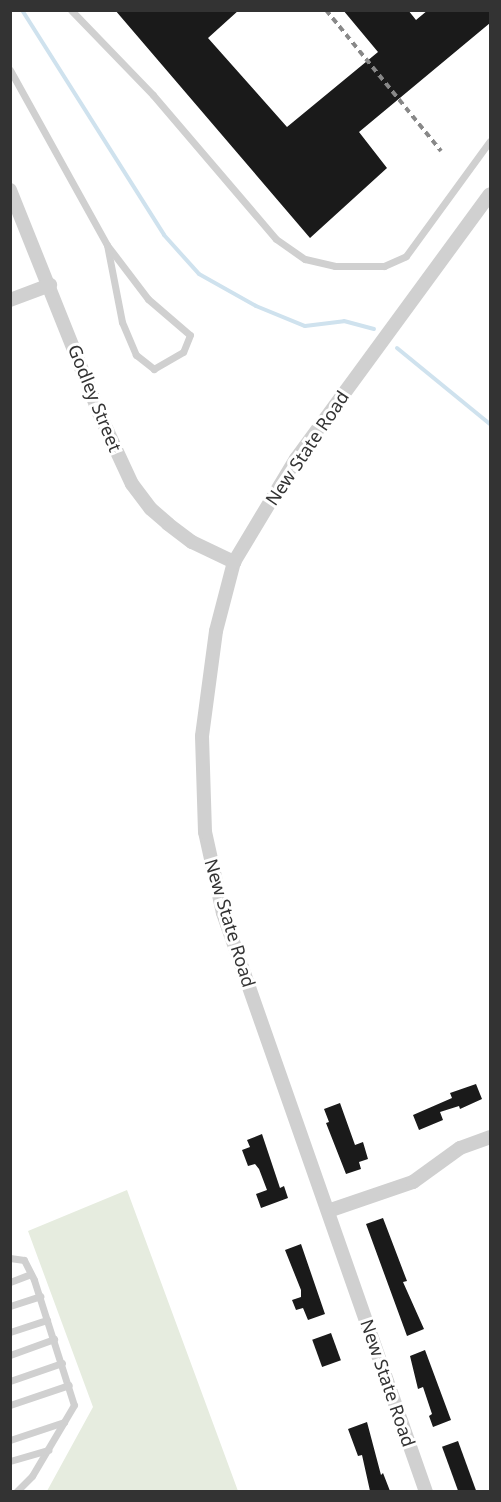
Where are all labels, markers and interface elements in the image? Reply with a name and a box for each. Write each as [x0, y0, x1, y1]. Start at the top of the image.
street label: Godley Street [64, 341, 126, 455]
street label: New State Road [261, 387, 353, 509]
street label: New State Road [200, 856, 260, 990]
street label: New State Road [356, 1316, 420, 1450]

